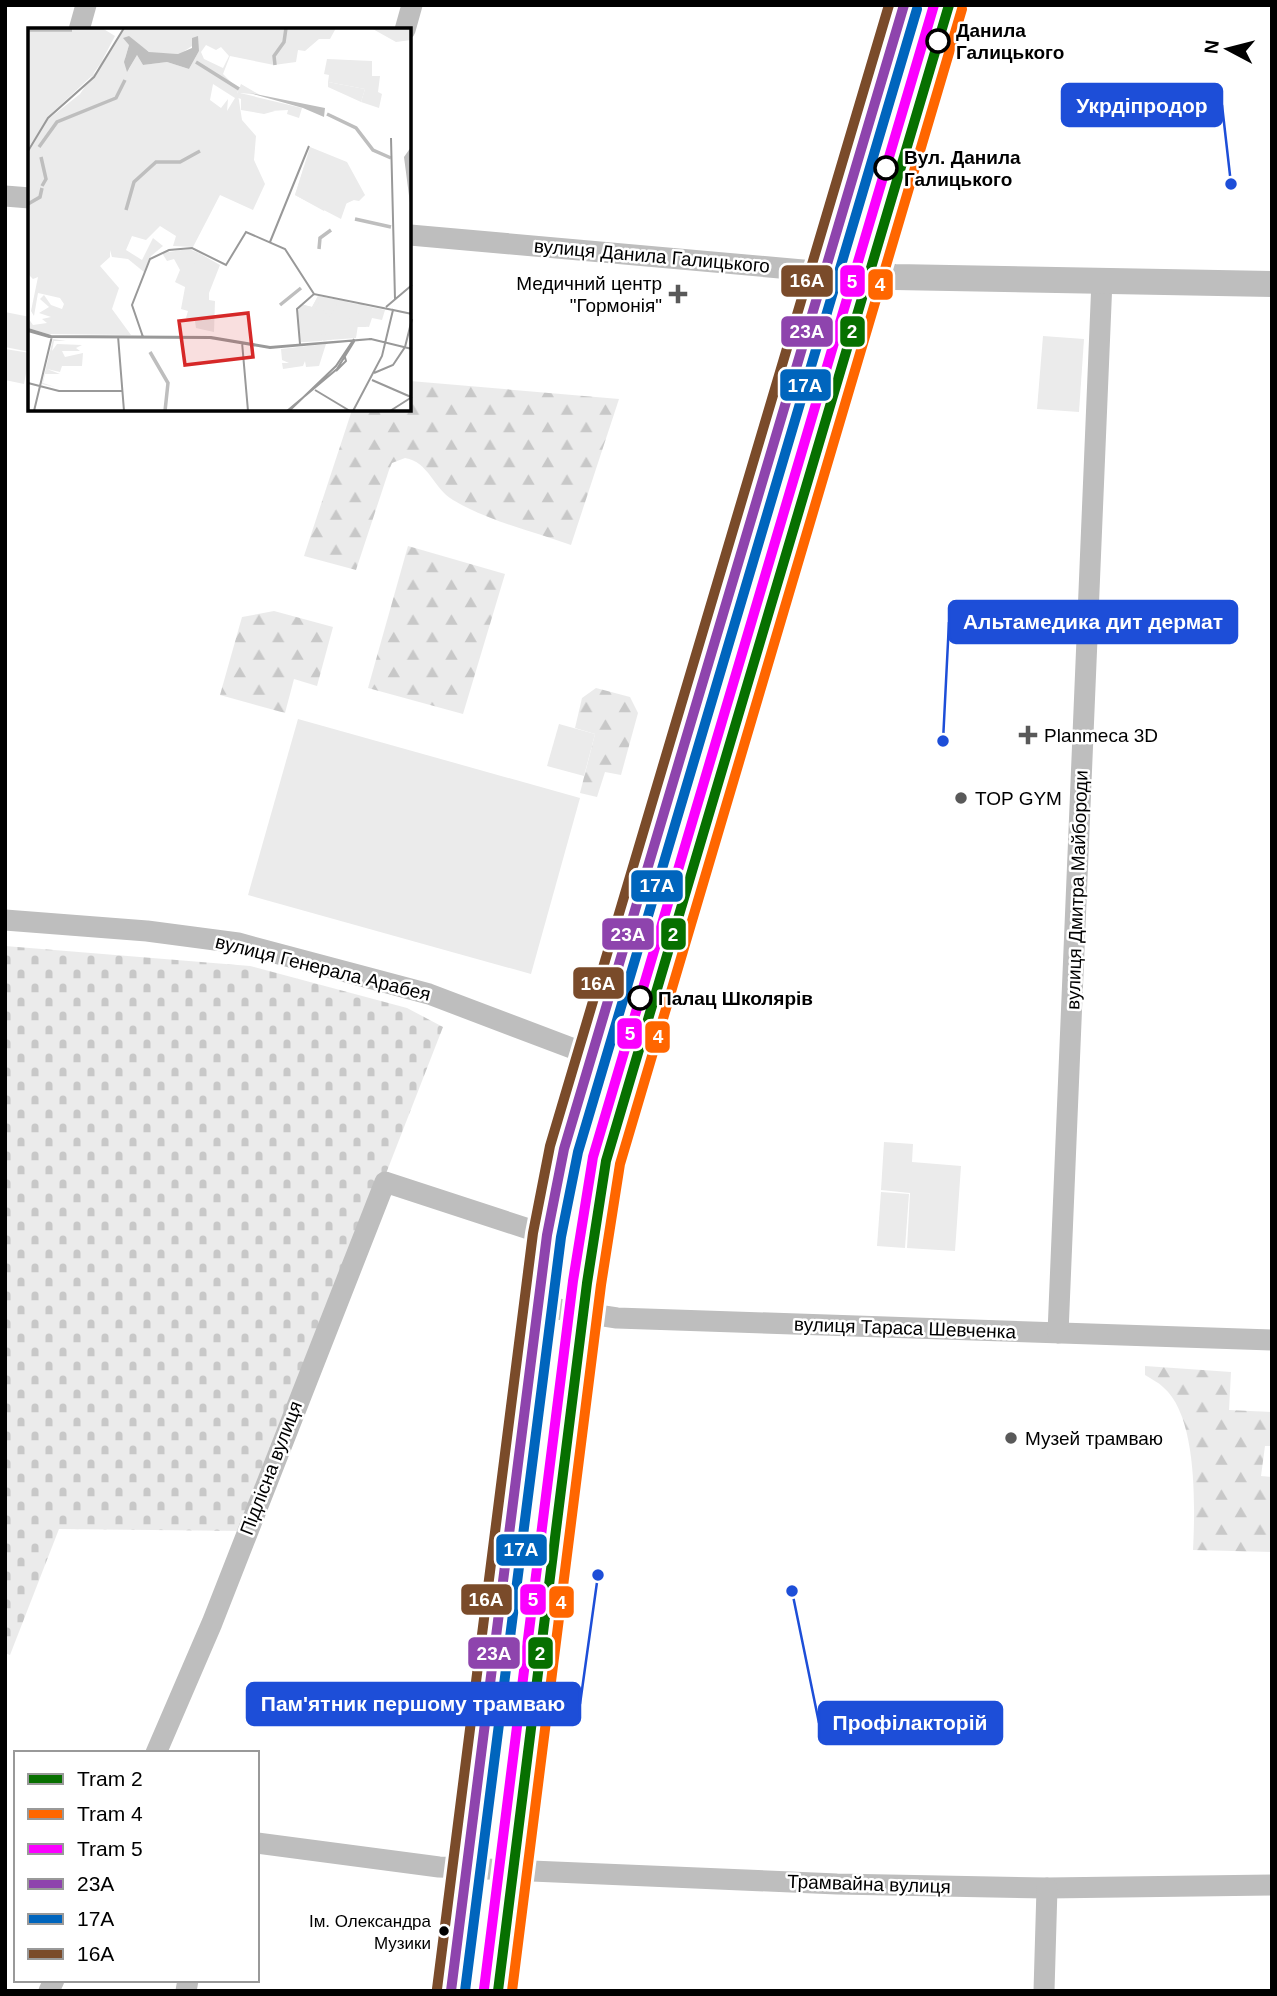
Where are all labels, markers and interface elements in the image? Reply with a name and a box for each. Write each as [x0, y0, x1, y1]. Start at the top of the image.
north arrow [1193, 14, 1263, 84]
place label: Данила Галицького [956, 20, 1064, 63]
inset map [28, 28, 411, 411]
marker: Данила Галицького [926, 29, 950, 53]
text: N [1200, 39, 1223, 55]
callout: Укрдіпродор [1062, 84, 1222, 126]
text: Укрдіпродор [1076, 94, 1208, 117]
place label: Вул. Данила Галицького [904, 147, 1021, 190]
marker: Вул. Данила Галицького [874, 156, 898, 180]
street label: вулиця Данила Галицького [533, 235, 771, 277]
line badge: 16А [780, 264, 834, 298]
line badge: 5 [839, 264, 866, 298]
line badge: 4 [867, 268, 894, 301]
text: 16А [790, 270, 825, 291]
text: 5 [847, 271, 858, 292]
place label: Медичний центр "Гормонія" [516, 273, 662, 316]
text: 4 [875, 274, 886, 295]
marker: Медичний центр "Гормонія" [668, 284, 688, 304]
line badge: 23А [780, 315, 834, 348]
line badge: 2 [839, 315, 866, 348]
text: 23А [790, 321, 825, 342]
text: 2 [847, 321, 857, 342]
line badge: 17А [779, 368, 832, 402]
text: 17А [788, 375, 823, 396]
callout: Альтамедика дит дермат [949, 601, 1237, 643]
text: Альтамедика дит дермат [963, 610, 1223, 633]
marker: Planmeca 3D [1018, 725, 1038, 745]
place label: Planmeca 3D [1044, 725, 1158, 746]
street label: вулиця Дмитра Майбороди [1062, 770, 1092, 1010]
place label: TOP GYM [975, 788, 1062, 809]
marker: TOP GYM [953, 790, 969, 806]
line badge: 17А [630, 869, 684, 903]
text: 17А [640, 875, 675, 896]
line badge: 23А [601, 917, 655, 951]
line badge: 2 [660, 917, 687, 951]
text: 23А [611, 924, 646, 945]
text: 2 [668, 924, 678, 945]
street label: вулиця Генерала Арабея [213, 931, 433, 1005]
line badge: 16А [572, 966, 625, 1000]
text: 16А [581, 973, 616, 994]
marker: Палац Школярів [628, 986, 652, 1010]
place label: Палац Школярів [658, 988, 813, 1009]
line badge: 5 [616, 1017, 643, 1050]
line badge: 4 [644, 1020, 671, 1054]
text: 5 [625, 1023, 636, 1044]
text: 4 [653, 1026, 664, 1047]
street label: вулиця Тараса Шевченка [794, 1314, 1017, 1342]
street label: Підлісна вулиця [236, 1398, 306, 1538]
place label: Музей трамваю [1025, 1428, 1163, 1449]
marker: Музей трамваю [1003, 1430, 1019, 1446]
line badge: 17А [495, 1533, 548, 1567]
text: 17А [504, 1539, 539, 1560]
line badge: 16А [460, 1583, 513, 1616]
line badge: 5 [519, 1583, 547, 1616]
line badge: 4 [548, 1585, 575, 1619]
text: 16А [469, 1589, 504, 1610]
text: 5 [528, 1589, 539, 1610]
text: 4 [556, 1592, 567, 1613]
line badge: 23А [467, 1636, 521, 1670]
line badge: 2 [527, 1636, 554, 1670]
text: 23А [477, 1643, 512, 1664]
text: 2 [535, 1643, 545, 1664]
callout: Пам'ятник першому трамваю [247, 1683, 580, 1725]
text: Пам'ятник першому трамваю [261, 1692, 565, 1715]
callout: Профілакторій [819, 1702, 1002, 1744]
text: Профілакторій [833, 1711, 987, 1734]
legend [14, 1751, 259, 1982]
text: Tram 2 [77, 1767, 143, 1790]
text: Tram 4 [77, 1802, 143, 1825]
text: Tram 5 [77, 1837, 143, 1860]
street label: Трамвайна вулиця [787, 1871, 951, 1897]
text: 23А [77, 1872, 114, 1895]
text: 17А [77, 1907, 114, 1930]
place label: Ім. Олександра Музики [309, 1912, 432, 1953]
marker: Ім. Олександра Музики [437, 1924, 451, 1938]
text: 16А [77, 1942, 114, 1965]

